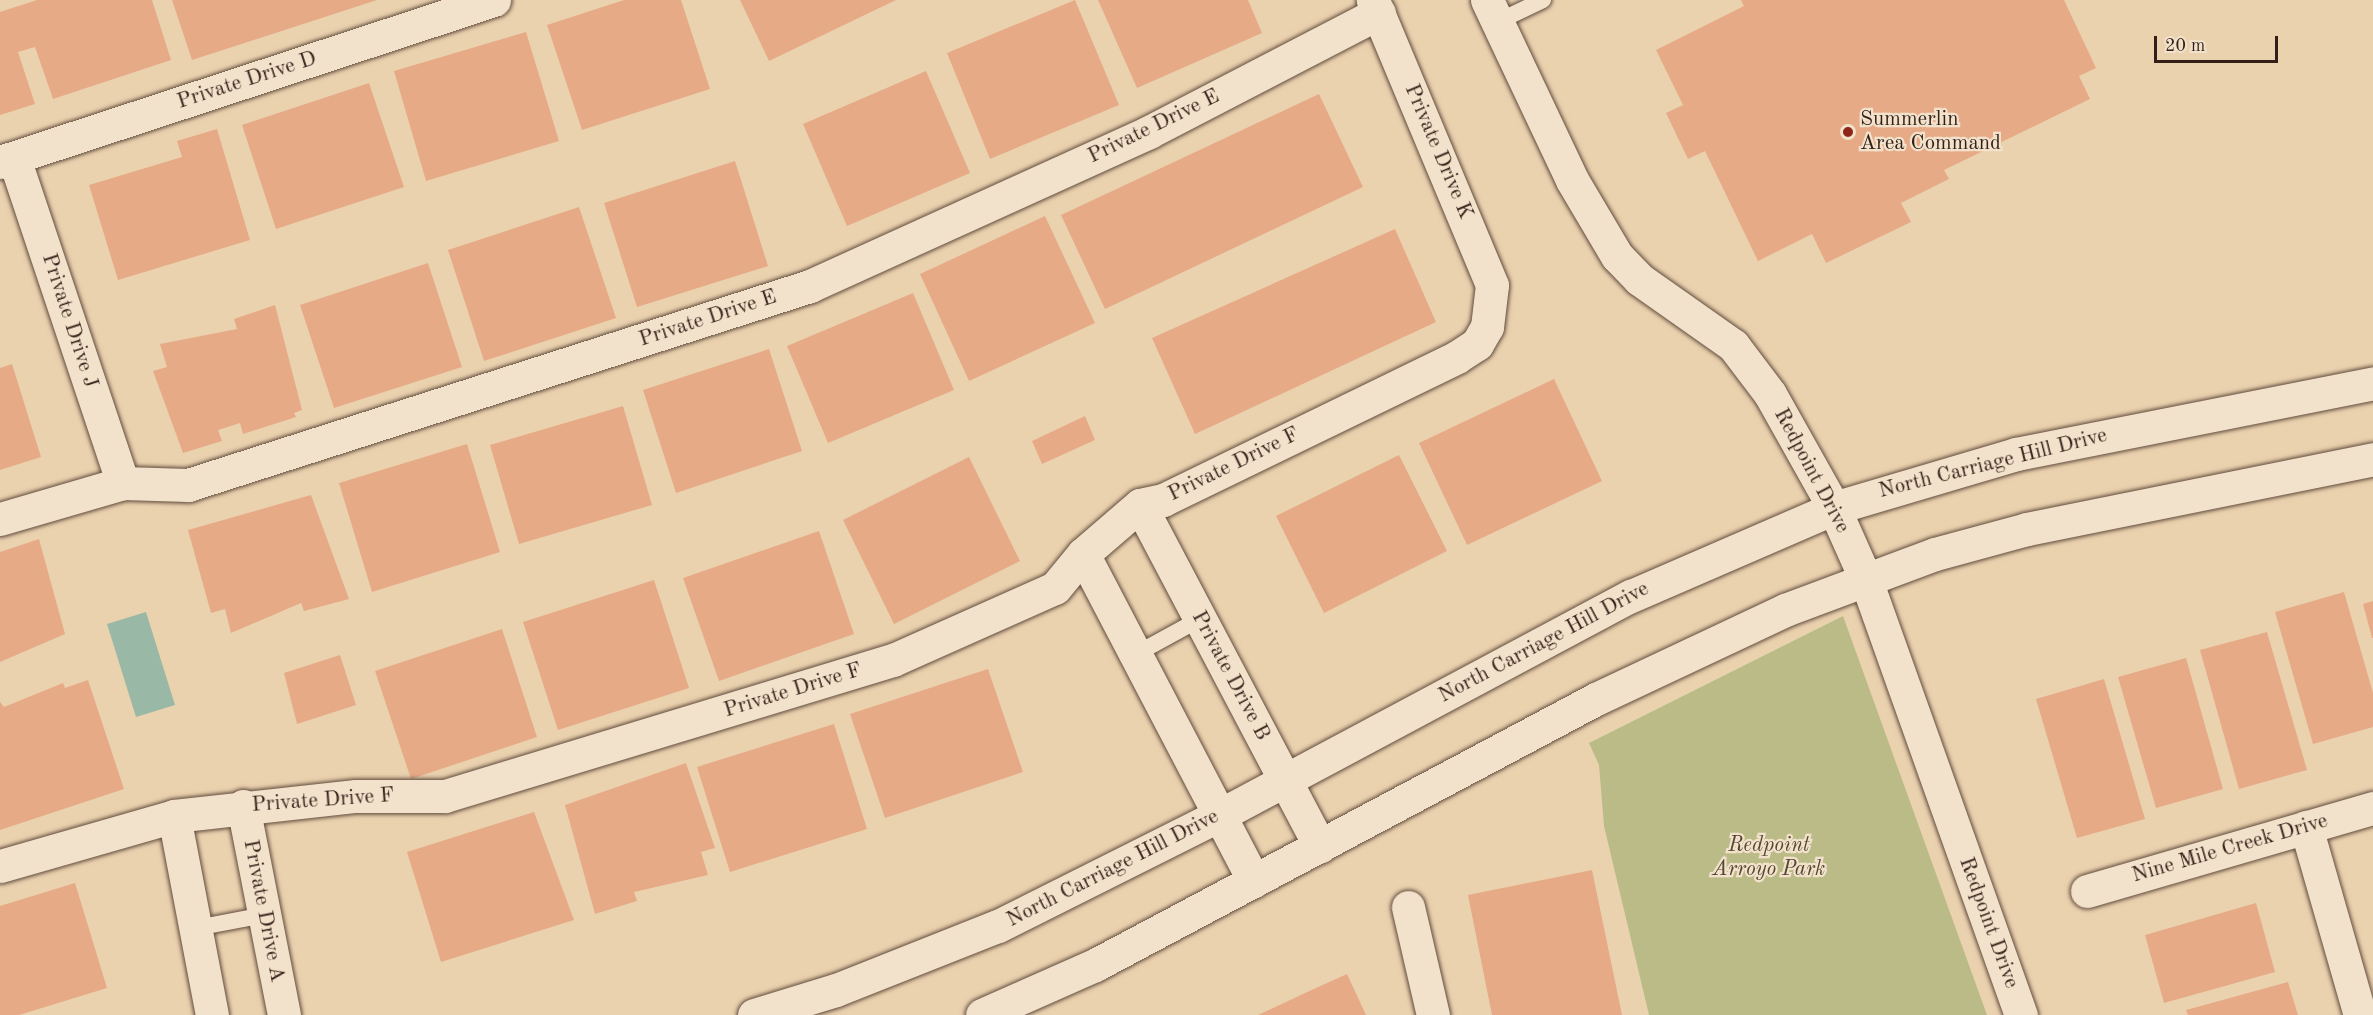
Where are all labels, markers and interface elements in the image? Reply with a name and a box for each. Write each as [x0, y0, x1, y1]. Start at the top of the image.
scale bar [2157, 24, 2282, 62]
text: 20 m [2165, 37, 2205, 55]
street label: Private Drive D [174, 47, 320, 115]
street label: Private Drive K [1398, 81, 1478, 223]
street label: Private Drive E [1084, 84, 1224, 170]
place label: Summerlin Area Command [1860, 107, 2001, 157]
marker: Summerlin Area Command [1841, 125, 1855, 139]
street label: Private Drive J [35, 251, 103, 391]
street label: Private Drive E [636, 285, 780, 353]
street label: Redpoint Drive [1768, 404, 1854, 538]
street label: Private Drive F [1164, 422, 1304, 508]
street label: North Carriage Hill Drive [1876, 423, 2110, 505]
street label: North Carriage Hill Drive [1435, 577, 1653, 709]
street label: Private Drive B [1185, 607, 1275, 745]
street label: Private Drive F [721, 658, 865, 724]
street label: Private Drive F [251, 783, 395, 819]
street label: North Carriage Hill Drive [1003, 805, 1223, 933]
street label: Nine Mile Creek Drive [2129, 809, 2331, 889]
park label: Redpoint Arroyo Park [1713, 833, 1825, 883]
street label: Private Drive A [237, 838, 289, 984]
street label: Redpoint Drive [1953, 854, 2023, 992]

